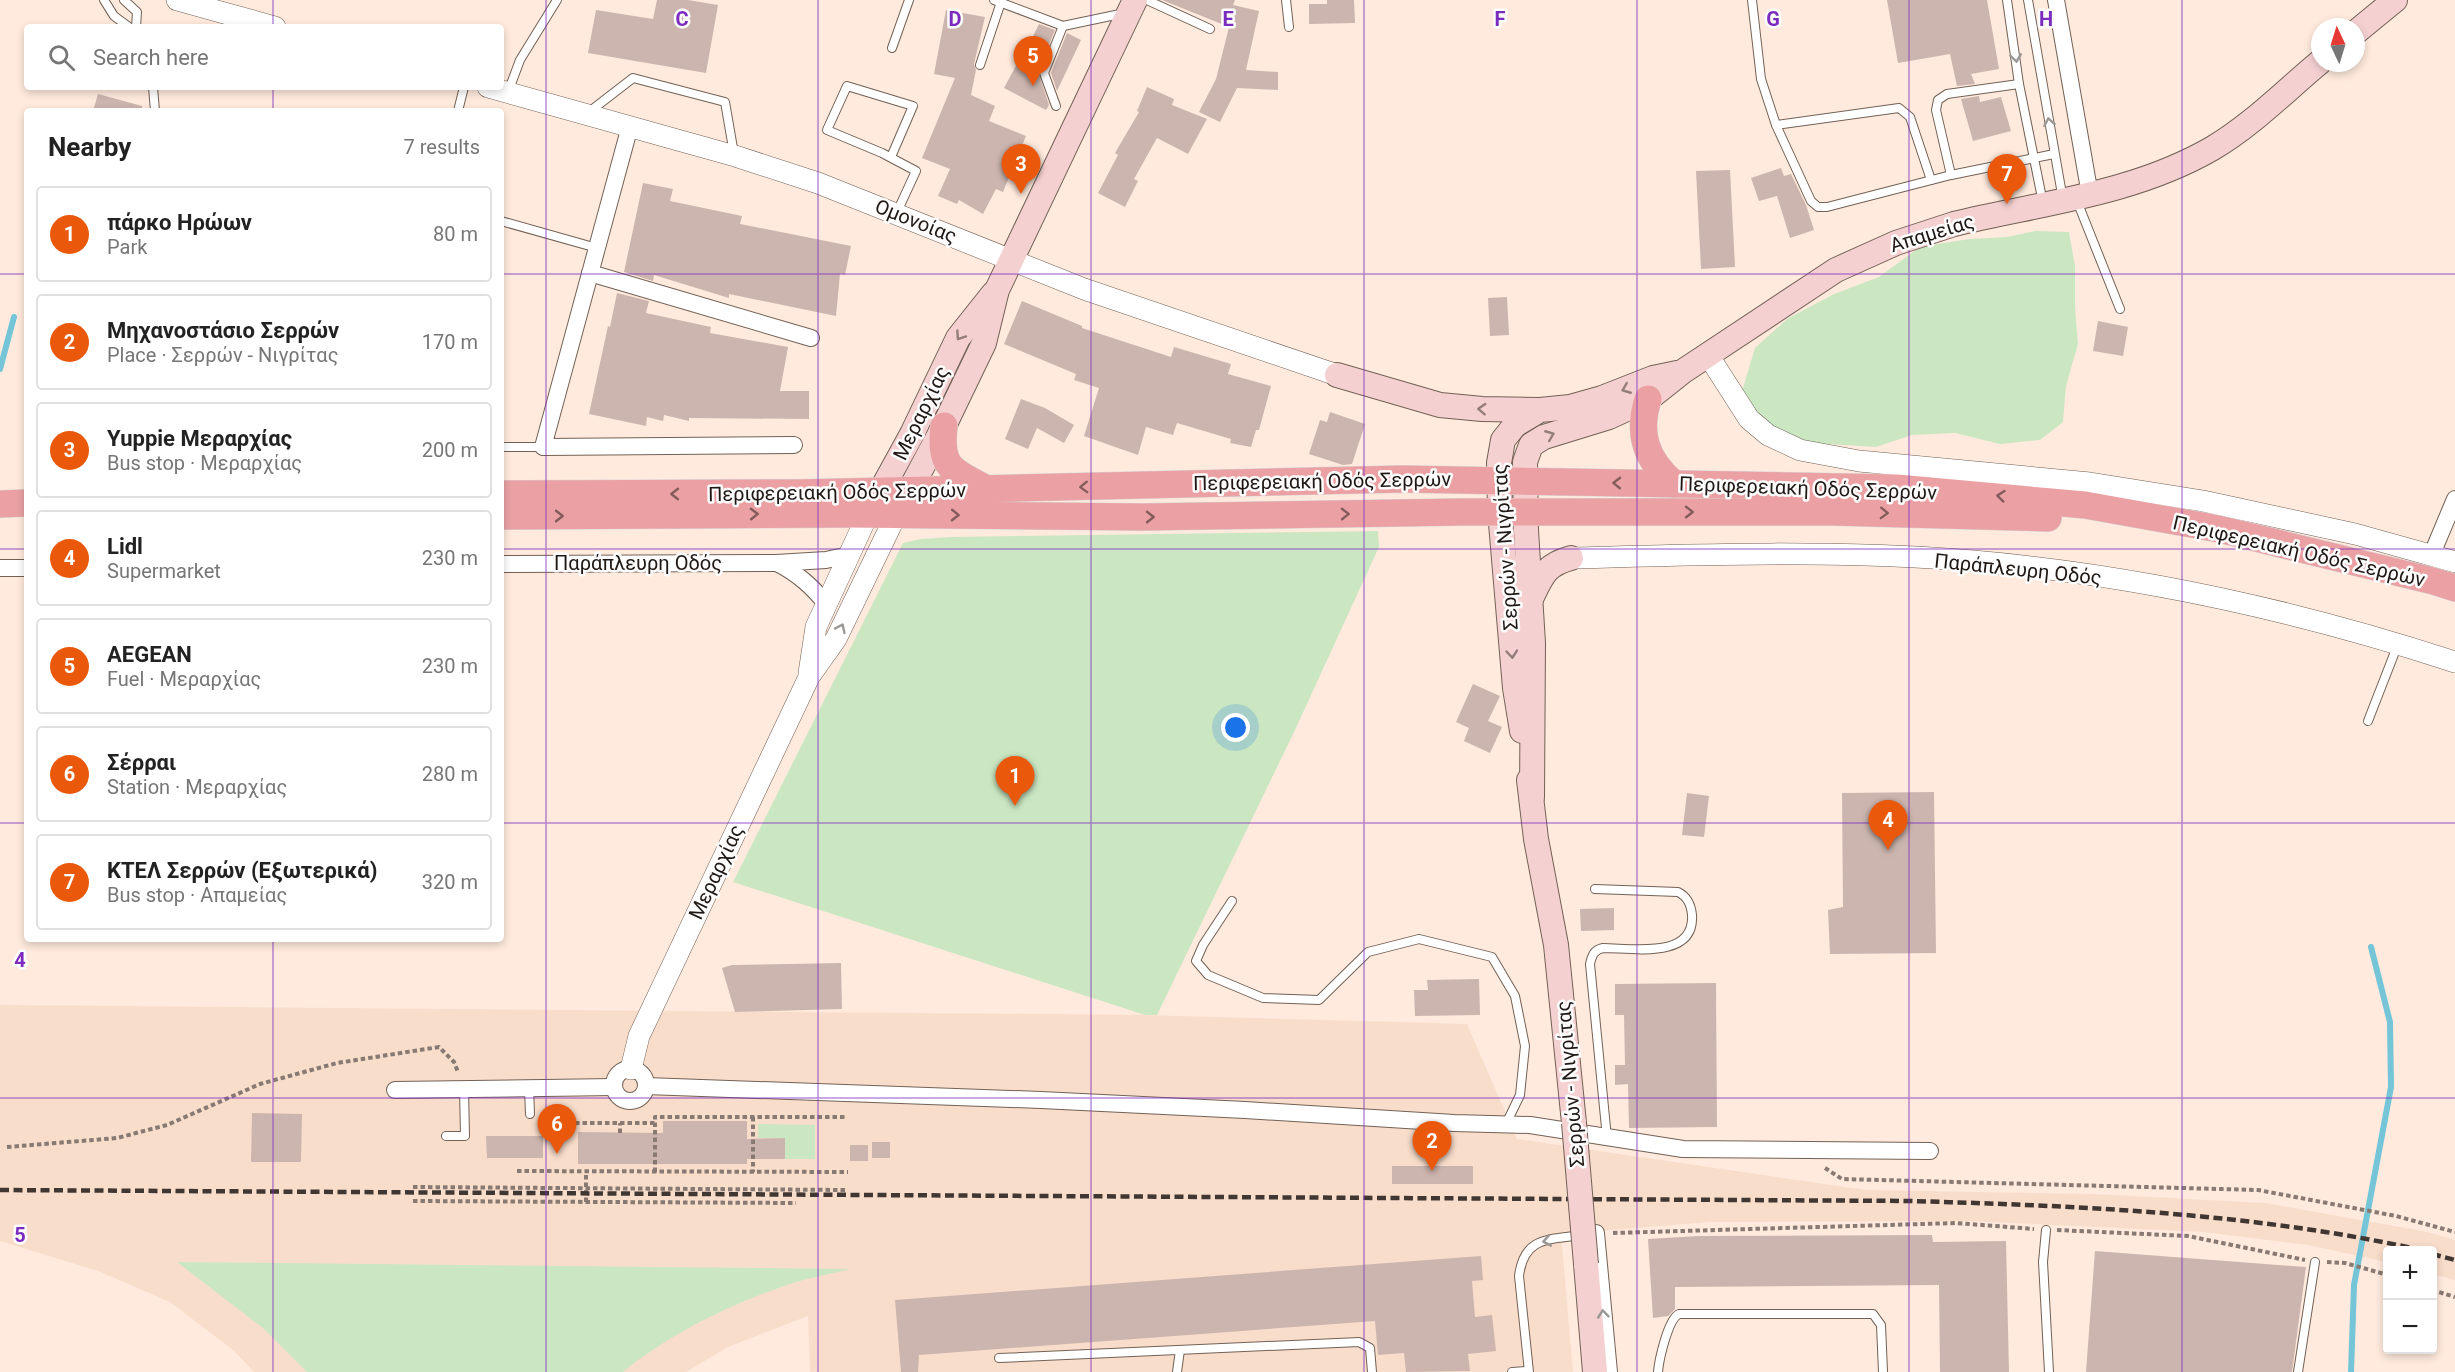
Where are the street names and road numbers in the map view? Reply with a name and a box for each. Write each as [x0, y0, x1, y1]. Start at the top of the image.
street label: Ομονοίας [872, 194, 960, 248]
street label: Απαμείας [1887, 209, 1977, 257]
street label: Μεραρχίας [888, 362, 954, 464]
street label: Σερρών - Νιγρίτας [1487, 463, 1523, 631]
street label: Περιφερειακή Οδός Σερρών [1193, 467, 1452, 495]
street label: Περιφερειακή Οδός Σερρών [1679, 472, 1938, 505]
street label: Περιφερειακή Οδός Σερρών [708, 478, 967, 506]
street label: Περιφερειακή Οδός Σερρών [2171, 510, 2428, 592]
street label: Παράπλευρη Οδός [1933, 548, 2103, 590]
street label: Παράπλευρη Οδός [554, 551, 722, 575]
street label: Μεραρχίας [684, 821, 748, 923]
street label: Σερρών - Νιγρίτας [1551, 1000, 1589, 1168]

